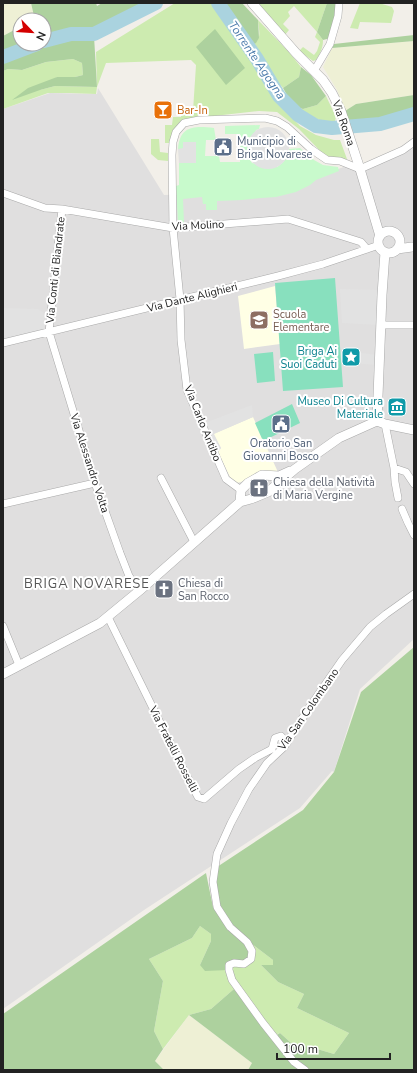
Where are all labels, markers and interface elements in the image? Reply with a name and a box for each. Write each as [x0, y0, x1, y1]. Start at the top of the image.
north arrow [12, 12, 52, 52]
water label: Torrente Agogna [225, 18, 289, 102]
text: N [32, 29, 49, 43]
street label: Via Roma [328, 97, 359, 148]
bar icon: Bar-In [152, 99, 174, 121]
place label: Bar-In [177, 103, 208, 118]
place label: Municipio di Briga Novarese [237, 134, 313, 162]
public building icon: Municipio di Briga Novarese [212, 136, 234, 158]
street label: Via Conti di Biandrate [42, 216, 69, 325]
street label: Via Molino [170, 217, 225, 234]
street label: Via Dante Alighieri [144, 279, 239, 316]
place label: Scuola Elementare [273, 307, 330, 335]
school or university icon: Scuola Elementare [248, 309, 270, 331]
place label: Briga Ai Suoi Caduti [281, 344, 337, 372]
place icon: Briga Ai Suoi Caduti [340, 346, 362, 368]
street label: Via Carlo Antibo [180, 382, 225, 464]
place label: Museo Di Cultura Materiale [297, 394, 383, 422]
museum icon: Museo Di Cultura Materiale [386, 396, 408, 418]
street label: Via Alessandro Volta [66, 411, 113, 515]
public building icon: Oratorio San Giovanni Bosco [270, 413, 292, 435]
place label: Oratorio San Giovanni Bosco [243, 436, 319, 464]
place label: Chiesa della Natività di Maria Vergine [273, 475, 375, 503]
church icon: Chiesa della Natività di Maria Vergine [248, 477, 270, 499]
district label: BRIGA NOVARESE [24, 575, 150, 593]
place label: Chiesa di San Rocco [178, 576, 229, 604]
church icon: Chiesa di San Rocco [153, 578, 175, 600]
street label: Via San Colombano [274, 665, 342, 754]
street label: Via Fratelli Rosselli [145, 703, 202, 795]
scale bar [277, 1035, 390, 1061]
text: 100 m [283, 1041, 318, 1057]

